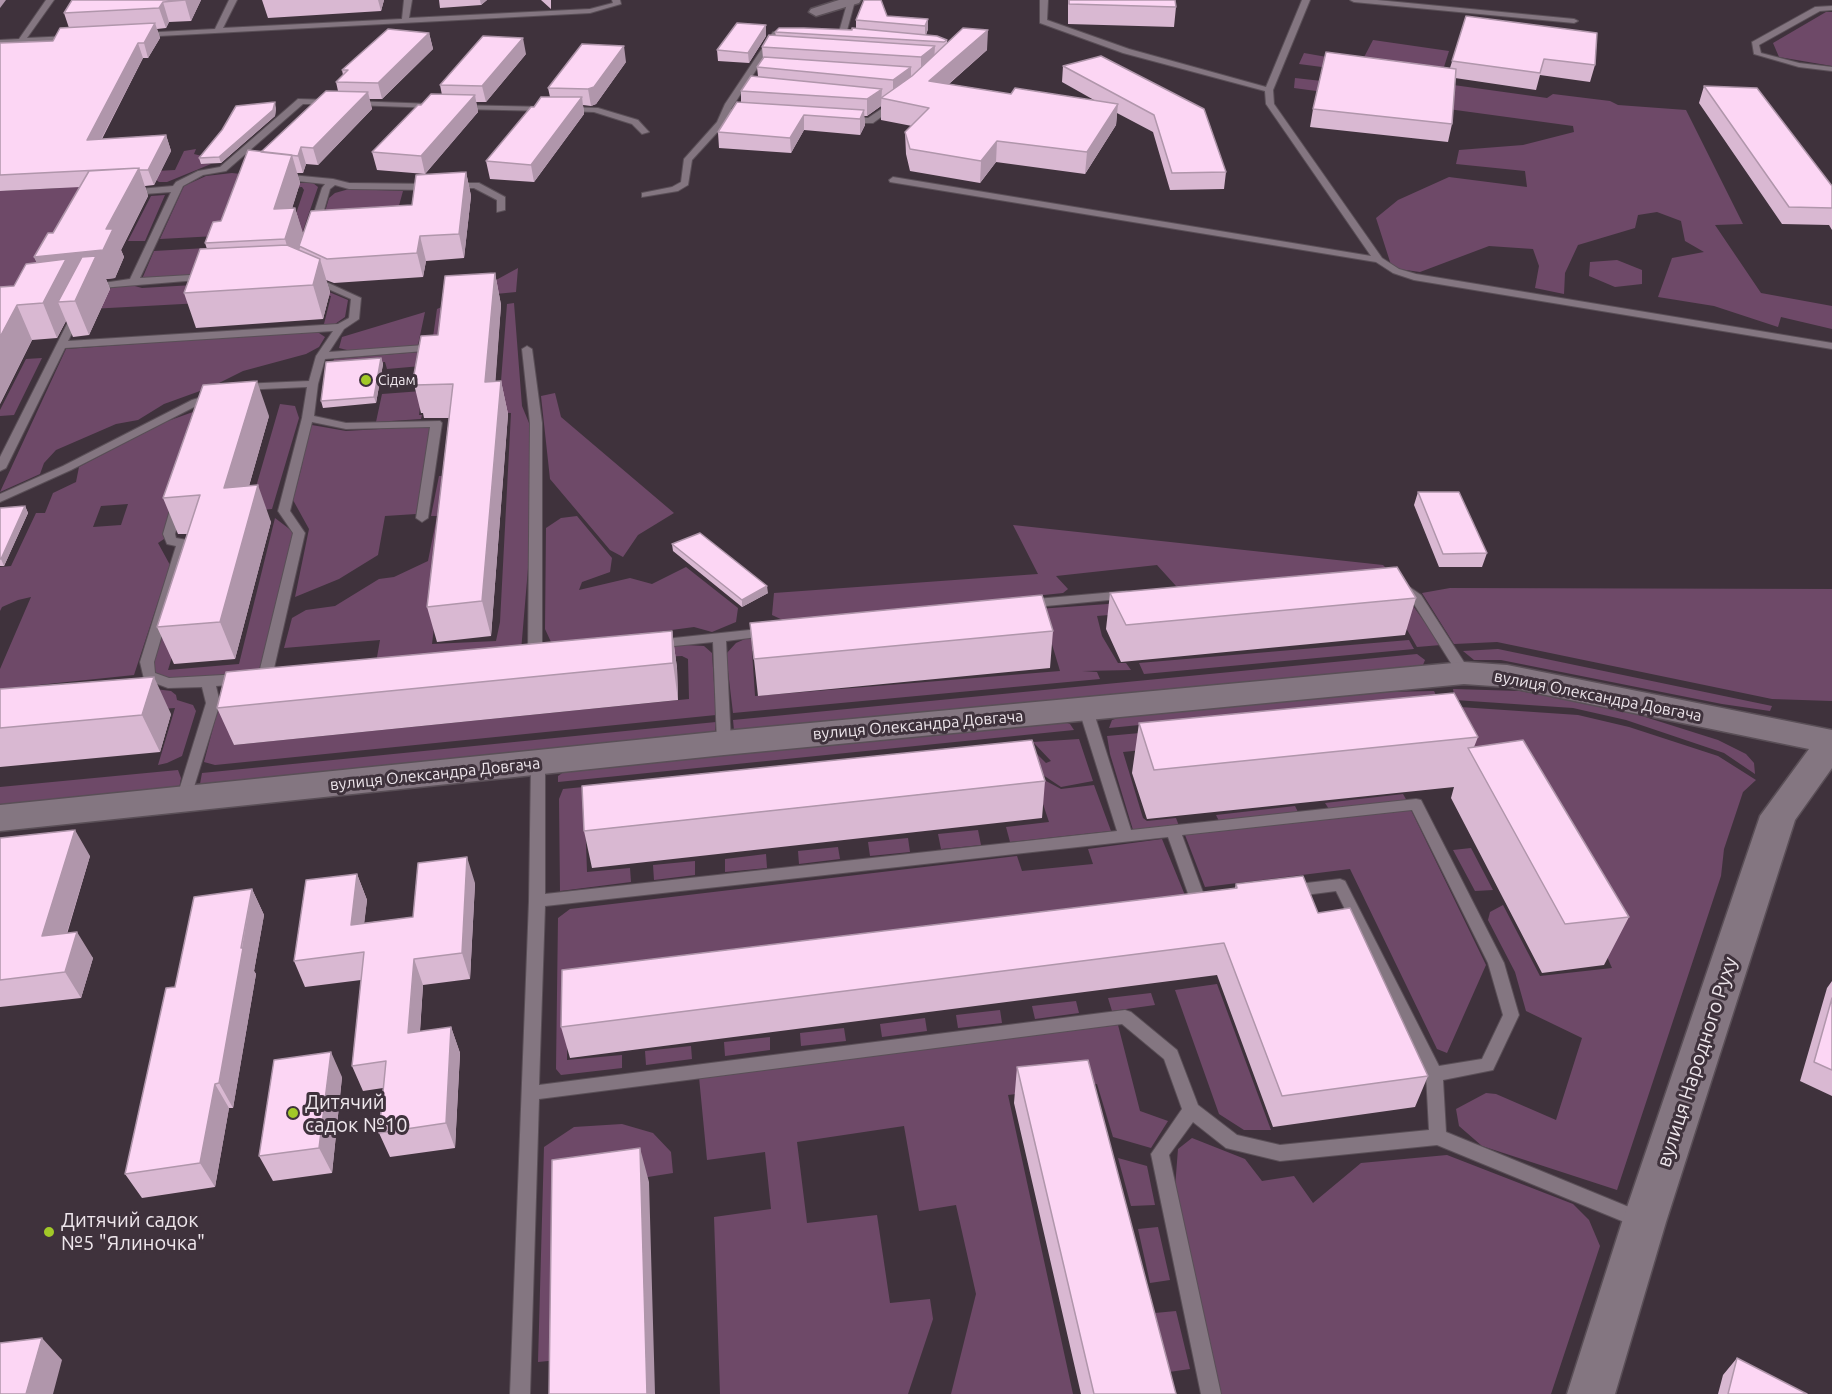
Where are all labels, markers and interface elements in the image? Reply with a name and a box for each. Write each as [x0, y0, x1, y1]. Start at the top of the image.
place label: Сідам [378, 372, 416, 388]
marker: Сідам [359, 373, 373, 387]
street label: вулиця Олександра Довгача [1492, 666, 1704, 726]
street label: вулиця Олександра Довгача [812, 706, 1024, 744]
street label: вулиця Олександра Довгача [329, 753, 541, 795]
street label: вулиця Народного Руху [1652, 954, 1742, 1170]
place label: Дитячий садок №10 [305, 1090, 407, 1137]
marker: Дитячий садок №10 [286, 1106, 300, 1120]
place label: Дитячий садок №5 "Ялиночка" [61, 1208, 205, 1255]
marker: Дитячий садок №5 "Ялиночка" [42, 1225, 56, 1239]

